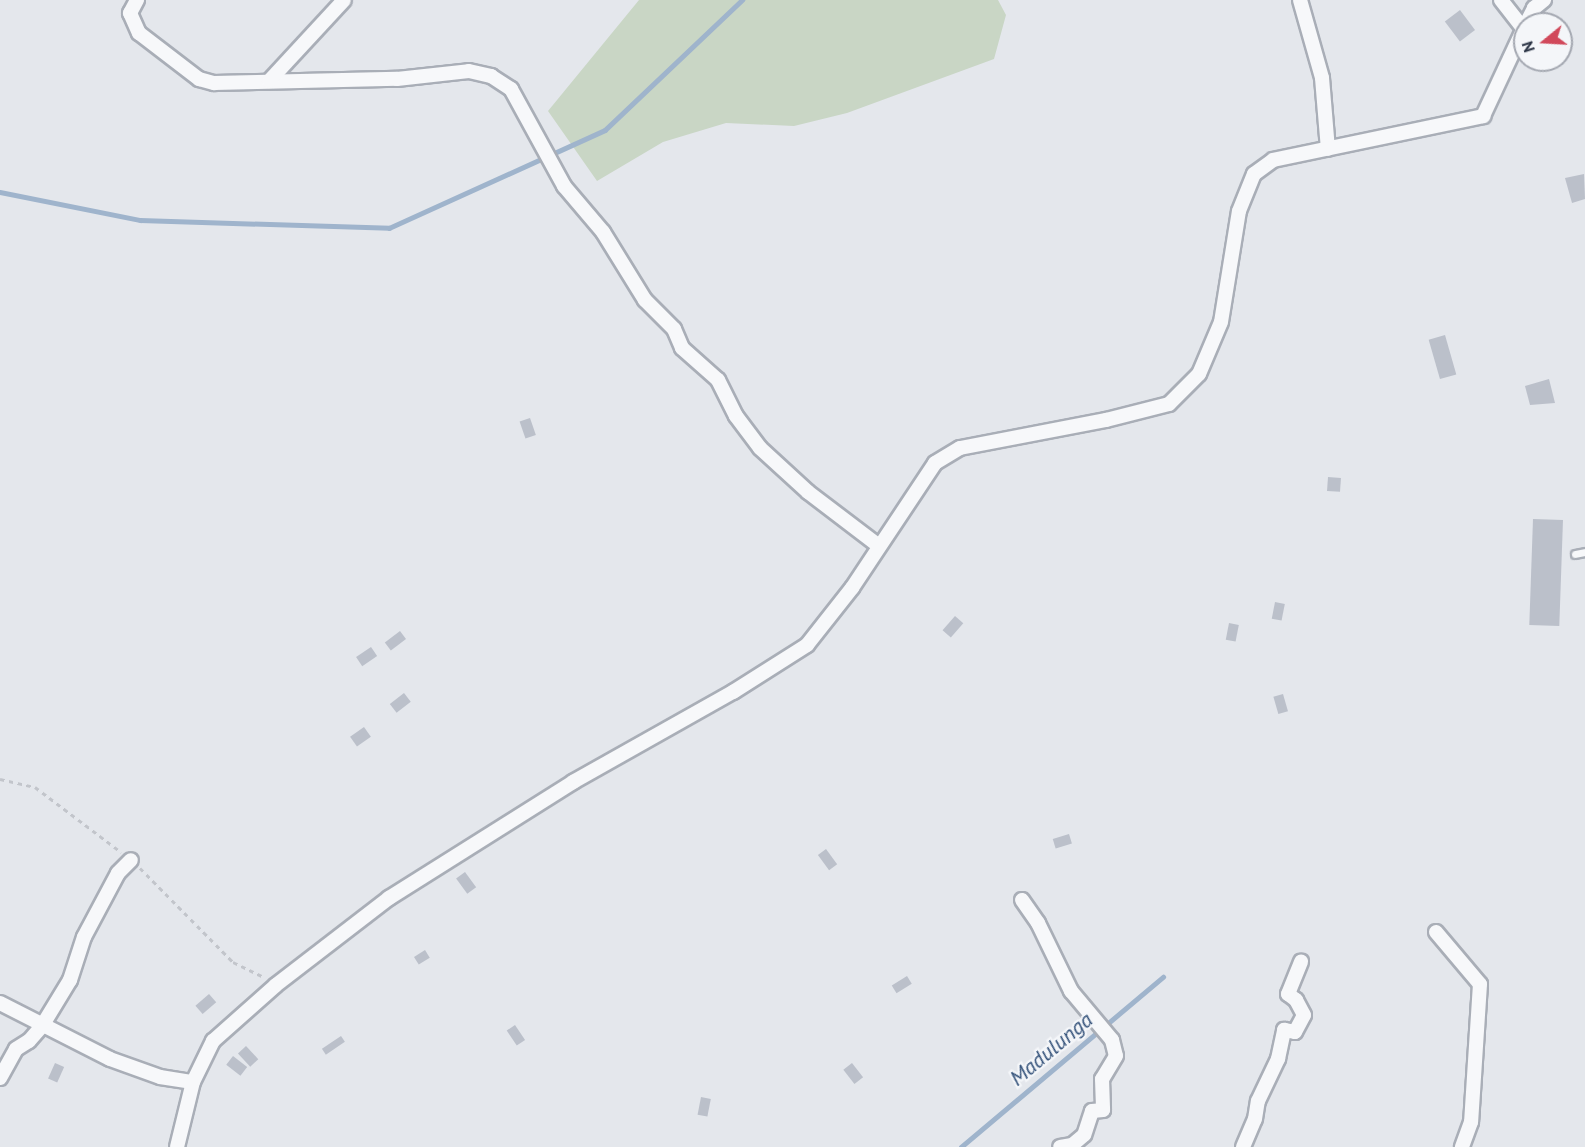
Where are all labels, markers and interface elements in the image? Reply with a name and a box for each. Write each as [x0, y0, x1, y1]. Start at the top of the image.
north arrow [1513, 12, 1573, 72]
text: N [1517, 39, 1539, 55]
water label: Madulunga [1004, 1007, 1098, 1091]

